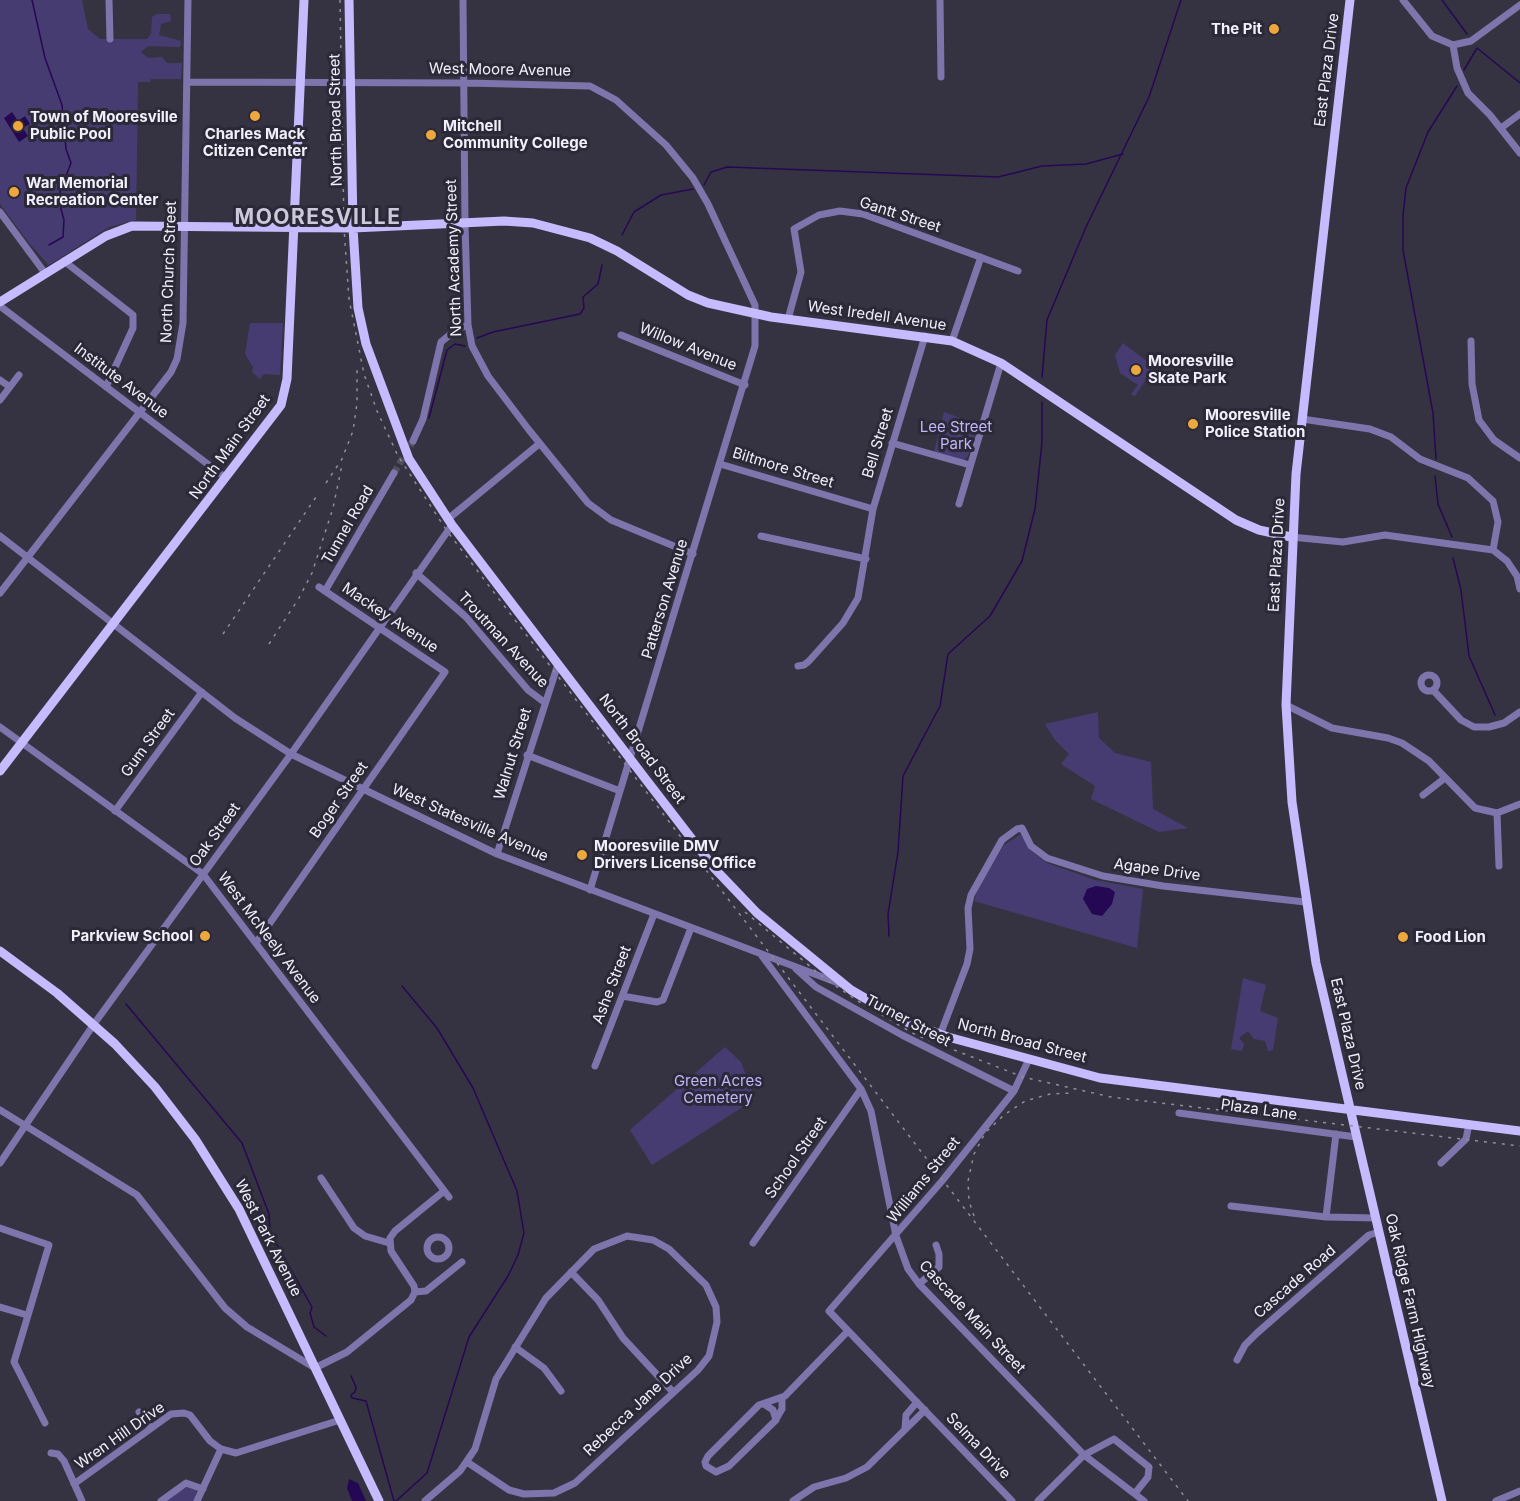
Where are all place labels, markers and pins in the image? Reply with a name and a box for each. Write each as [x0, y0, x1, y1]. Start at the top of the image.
place label: The Pit [1211, 20, 1262, 38]
marker: The Pit [1267, 22, 1281, 36]
place label: Town of Mooresville Public Pool [30, 108, 178, 143]
marker: Charles Mack Citizen Center [248, 109, 262, 123]
place label: Mitchell Community College [443, 117, 588, 152]
marker: Town of Mooresville Public Pool [11, 119, 25, 133]
place label: Charles Mack Citizen Center [203, 125, 307, 160]
marker: Mitchell Community College [424, 128, 438, 142]
place label: War Memorial Recreation Center [26, 174, 158, 209]
marker: War Memorial Recreation Center [7, 185, 21, 199]
place label: Mooresville Skate Park [1148, 352, 1234, 387]
marker: Mooresville Skate Park [1129, 363, 1143, 377]
place label: Mooresville Police Station [1205, 406, 1305, 441]
marker: Mooresville Police Station [1186, 417, 1200, 431]
place label: Mooresville DMV Drivers License Office [594, 837, 756, 872]
marker: Mooresville DMV Drivers License Office [575, 848, 589, 862]
place label: Parkview School [71, 927, 193, 945]
place label: Food Lion [1415, 928, 1486, 946]
marker: Parkview School [198, 929, 212, 943]
marker: Food Lion [1396, 930, 1410, 944]

